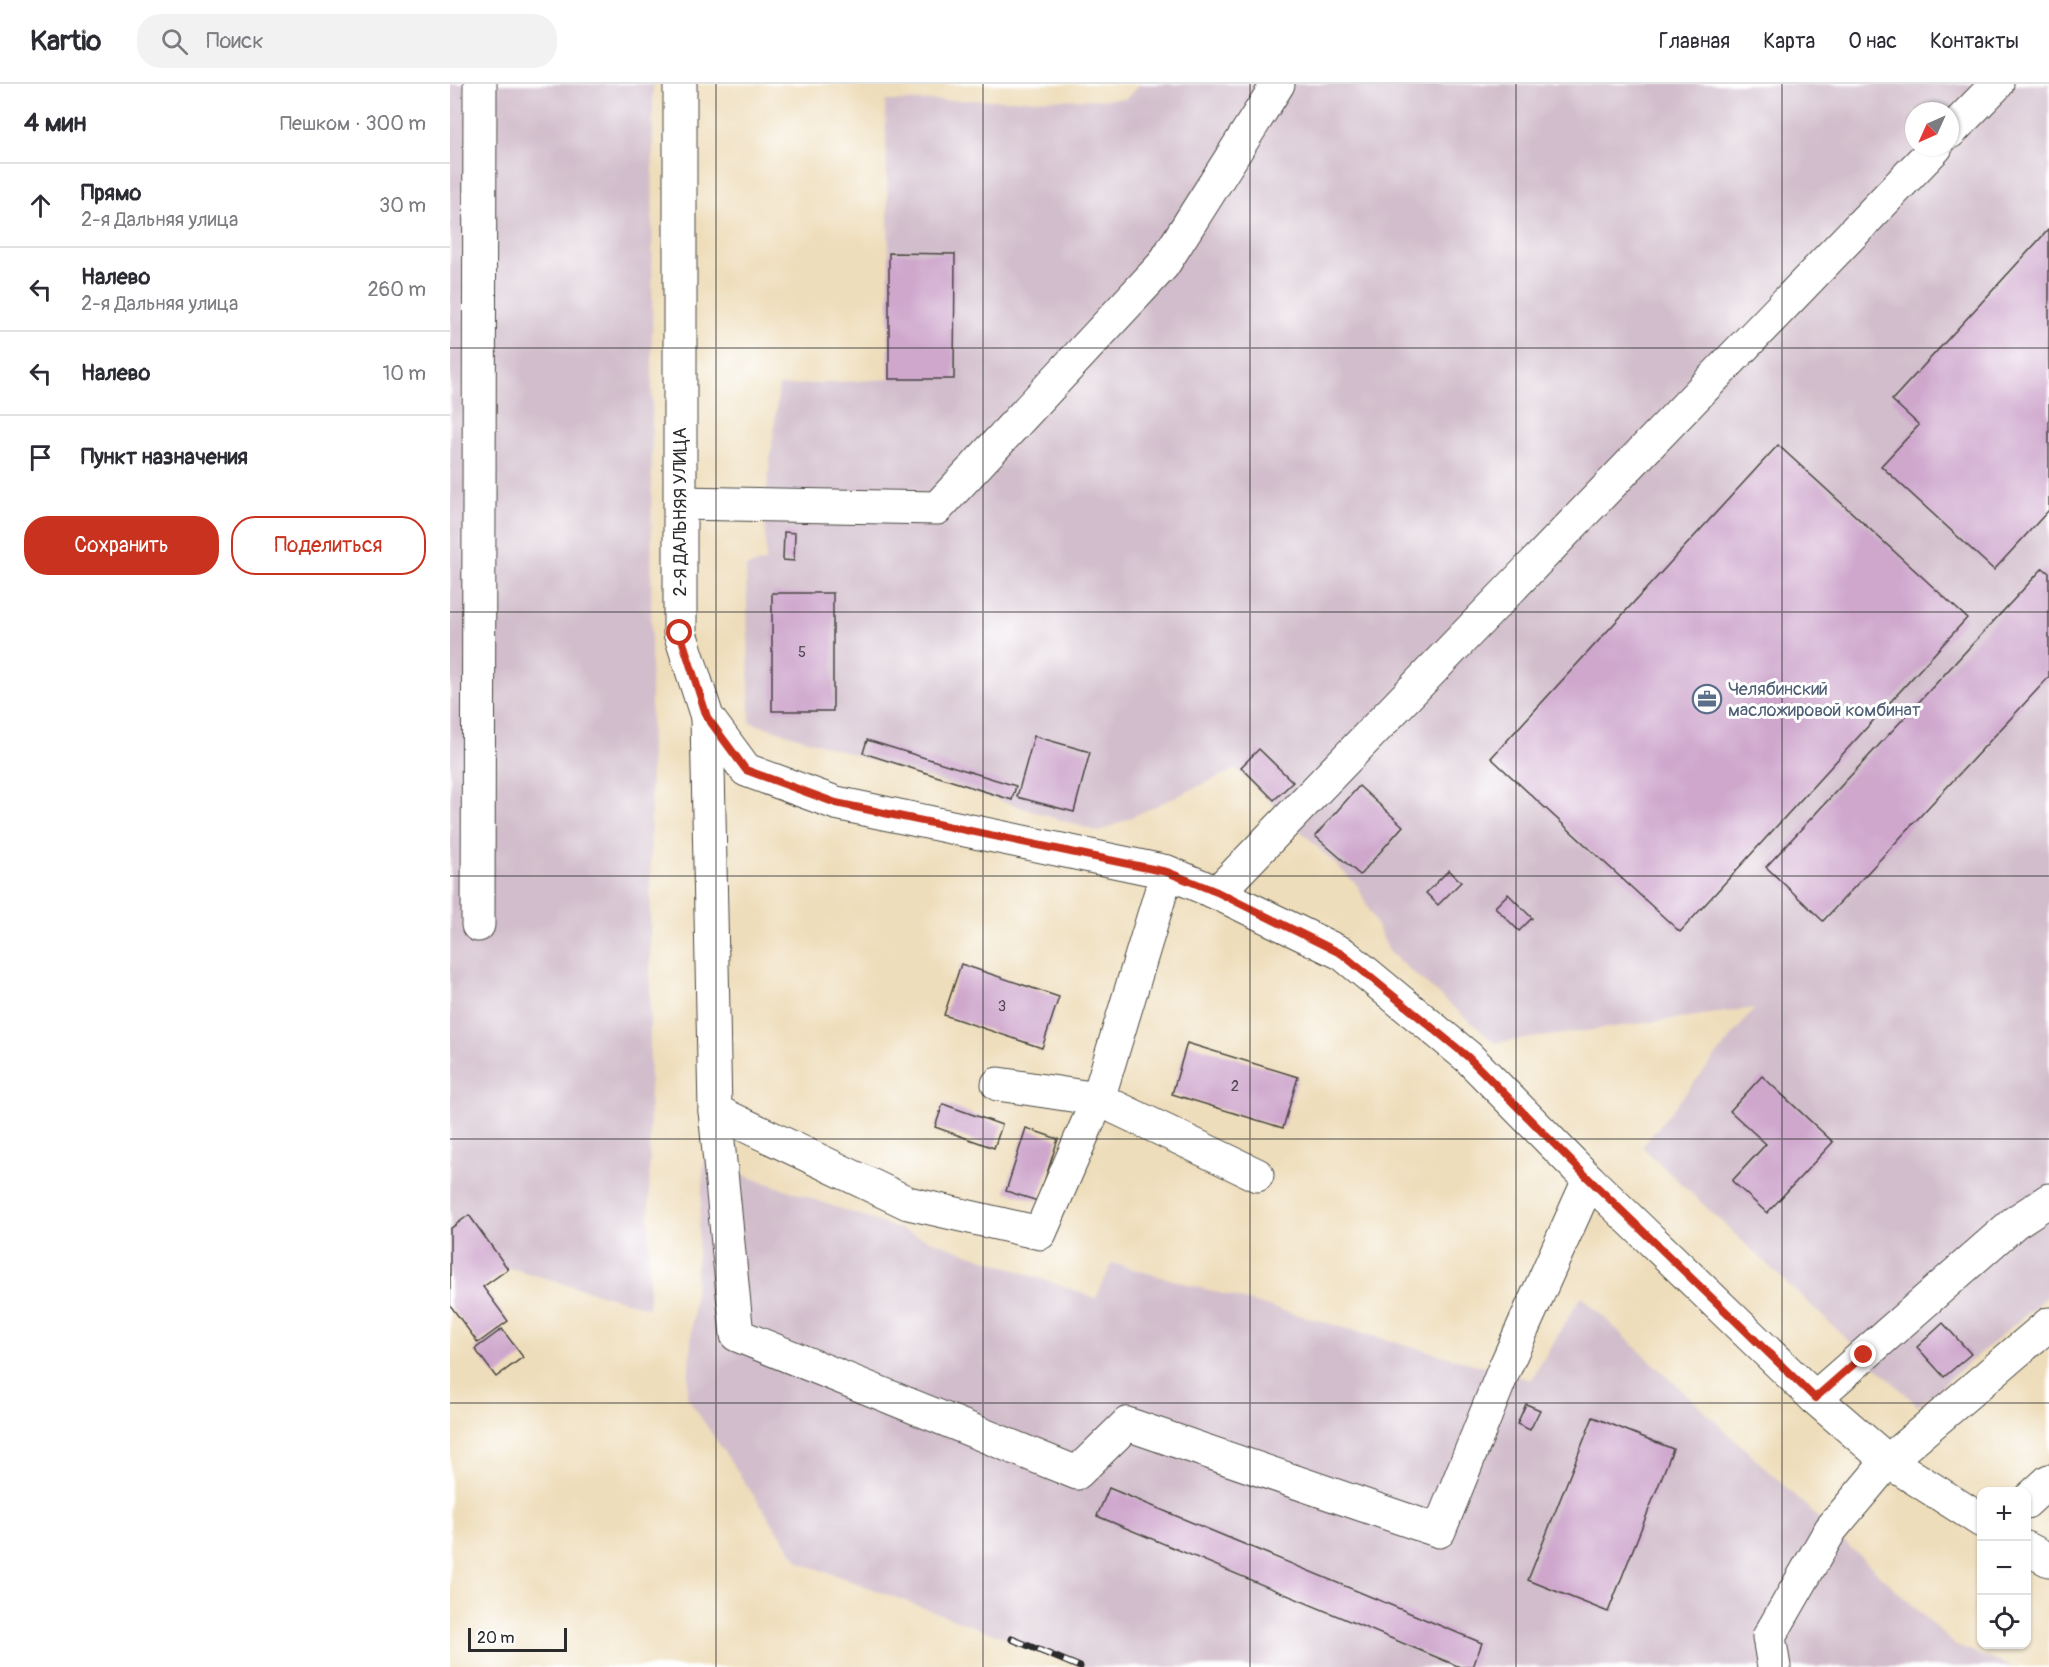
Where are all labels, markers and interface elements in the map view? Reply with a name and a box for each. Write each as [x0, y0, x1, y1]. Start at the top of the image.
search box [137, 14, 557, 68]
text: Kartio [30, 24, 101, 59]
icon: search [158, 25, 191, 58]
text: Поиск [206, 27, 264, 55]
text: Главная [1659, 28, 1730, 55]
text: Карта [1763, 28, 1815, 55]
text: О нас [1848, 28, 1897, 55]
text: Контакты [1930, 28, 2019, 55]
north arrow [1905, 102, 1959, 156]
text: 4 мин [24, 107, 86, 139]
text: Пешком · 300 m [280, 111, 426, 136]
text: Прямо [81, 179, 141, 207]
icon: ahead [24, 189, 57, 222]
text: 30 m [379, 193, 426, 218]
text: 2-я Дальняя улица [81, 207, 238, 232]
text: Налево [81, 263, 150, 291]
icon: left [24, 273, 57, 306]
text: 260 m [367, 277, 426, 302]
text: 2-я Дальняя улица [81, 291, 238, 316]
icon: left [24, 357, 57, 390]
text: Налево [81, 359, 150, 387]
text: 10 m [382, 361, 426, 386]
street label: 2-Я ДАЛЬНЯЯ УЛИЦА [669, 427, 692, 597]
icon: arrive [24, 441, 57, 474]
text: Пункт назначения [81, 443, 248, 471]
button: Сохранить [24, 516, 219, 575]
button: Поделиться [231, 516, 426, 575]
route start [666, 619, 692, 645]
house number: 5 [798, 643, 806, 662]
place label: Челябинский масложировой комбинат [1728, 678, 1921, 722]
office icon: Челябинский масложировой комбинат [1691, 683, 1723, 715]
house number: 3 [998, 997, 1006, 1016]
house number: 2 [1231, 1077, 1239, 1096]
route end [1850, 1341, 1876, 1367]
map controls [1977, 1487, 2031, 1649]
button: + [1977, 1487, 2031, 1541]
button: − [1977, 1541, 2031, 1595]
button: locate [1977, 1595, 2031, 1649]
scale bar [468, 1625, 567, 1652]
text: 20 m [477, 1628, 515, 1648]

